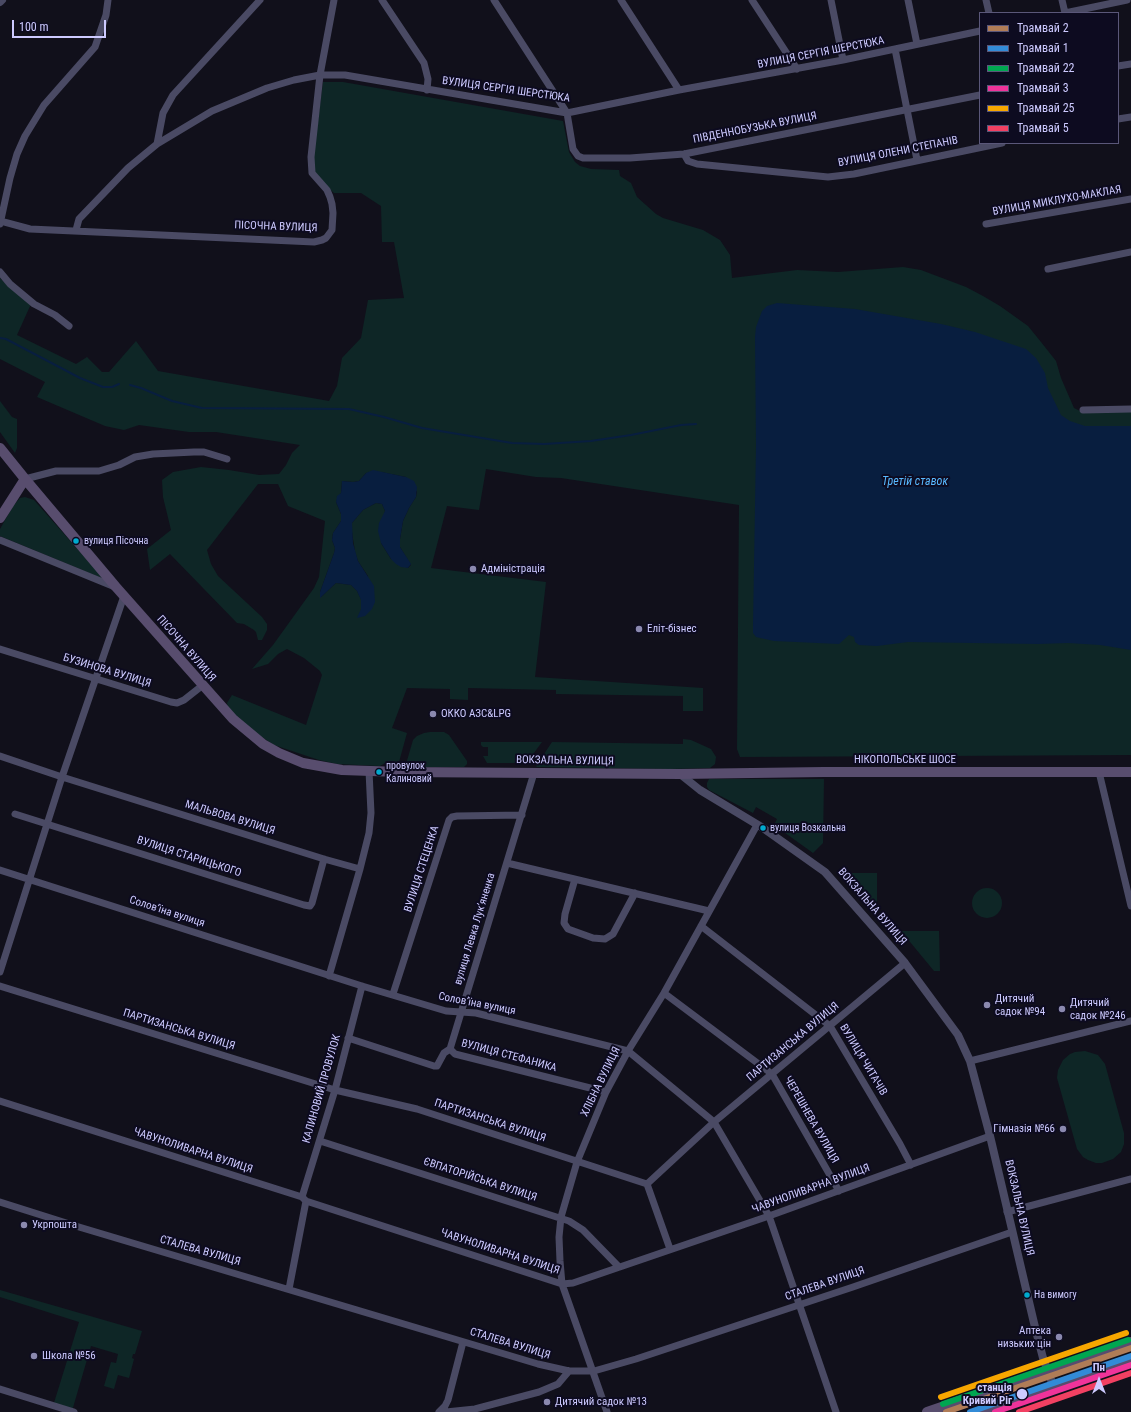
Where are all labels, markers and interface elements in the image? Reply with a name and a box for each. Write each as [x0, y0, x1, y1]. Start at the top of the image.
scale bar [14, 12, 108, 38]
legend [979, 12, 1119, 144]
text: 100 m [19, 20, 49, 34]
text: Трамвай 2 [1017, 21, 1069, 35]
street label: ВУЛИЦЯ СЕРГІЯ ШЕРСТЮКА [756, 34, 886, 72]
text: Трамвай 1 [1017, 41, 1069, 55]
text: Трамвай 22 [1017, 61, 1075, 75]
street label: ВУЛИЦЯ СЕРГІЯ ШЕРСТЮКА [441, 74, 571, 106]
text: Трамвай 3 [1017, 81, 1069, 95]
text: Трамвай 25 [1017, 101, 1075, 115]
street label: ПІВДЕННОБУЗЬКА ВУЛИЦЯ [692, 110, 818, 146]
text: Трамвай 5 [1017, 121, 1069, 135]
street label: ВУЛИЦЯ ОЛЕНИ СТЕПАНІВ [837, 134, 959, 170]
street label: ВУЛИЦЯ МИКЛУХО-МАКЛАЯ [992, 183, 1122, 219]
street label: ПІСОЧНА ВУЛИЦЯ [234, 219, 318, 235]
water label: Третій ставок [882, 475, 948, 489]
place label: вулиця Пісочна [84, 535, 148, 547]
marker: вулиця Пісочна [71, 536, 81, 546]
place label: Адміністрація [481, 562, 545, 576]
marker: Адміністрація [468, 564, 478, 574]
street label: ПІСОЧНА ВУЛИЦЯ [154, 613, 218, 685]
place label: Еліт-бізнес [647, 622, 697, 636]
marker: Еліт-бізнес [634, 624, 644, 634]
street label: БУЗИНОВА ВУЛИЦЯ [61, 651, 153, 691]
place label: ОККО АЗС&LPG [441, 707, 511, 721]
marker: ОККО АЗС&LPG [428, 709, 438, 719]
street label: НІКОПОЛЬСЬКЕ ШОСЕ [854, 753, 956, 767]
street label: ВОКЗАЛЬНА ВУЛИЦЯ [516, 754, 614, 768]
place label: провулок Калиновий [386, 760, 432, 784]
marker: провулок Калиновий [374, 767, 384, 777]
street label: МАЛЬВОВА ВУЛИЦЯ [183, 798, 277, 838]
place label: вулиця Возкальна [770, 822, 846, 834]
marker: вулиця Возкальна [758, 823, 768, 833]
street label: ВУЛИЦЯ СТЕЦЕНКА [402, 824, 442, 914]
street label: ВУЛИЦЯ СТАРИЦЬКОГО [135, 834, 243, 880]
street label: ВОКЗАЛЬНА ВУЛИЦЯ [835, 866, 909, 948]
street label: вулиця Левка Лукʼяненка [452, 871, 498, 987]
street label: Соловʼїна вулиця [128, 894, 206, 930]
street label: Соловʼїна вулиця [437, 990, 517, 1018]
place label: Дитячий садок №94 [995, 992, 1045, 1018]
place label: Дитячий садок №246 [1070, 996, 1126, 1022]
street label: ПАРТИЗАНСЬКА ВУЛИЦЯ [744, 1000, 842, 1084]
marker: Дитячий садок №94 [982, 1000, 992, 1010]
marker: Дитячий садок №246 [1057, 1004, 1067, 1014]
street label: ПАРТИЗАНСЬКА ВУЛИЦЯ [121, 1007, 237, 1053]
street label: ВУЛИЦЯ ЧИТАЧІВ [836, 1022, 890, 1098]
street label: КАЛИНОВИЙ ПРОВУЛОК [300, 1033, 344, 1145]
street label: ВУЛИЦЯ СТЕФАНИКА [460, 1037, 558, 1075]
street label: ХЛІБНА ВУЛИЦЯ [578, 1045, 624, 1119]
street label: ЧЕРЕШНЕВА ВУЛИЦЯ [781, 1074, 841, 1166]
street label: ПАРТИЗАНСЬКА ВУЛИЦЯ [433, 1097, 547, 1145]
place label: Гімназія №66 [993, 1122, 1055, 1136]
marker: Гімназія №66 [1058, 1124, 1068, 1134]
street label: ЧАВУНОЛИВАРНА ВУЛИЦЯ [132, 1125, 254, 1177]
street label: ЄВПАТОРІЙСЬКА ВУЛИЦЯ [422, 1155, 538, 1205]
street label: ВОКЗАЛЬНА ВУЛИЦЯ [1002, 1159, 1036, 1257]
street label: ЧАВУНОЛИВАРНА ВУЛИЦЯ [750, 1161, 872, 1217]
place label: Укрпошта [32, 1218, 77, 1232]
marker: Укрпошта [19, 1220, 29, 1230]
street label: ЧАВУНОЛИВАРНА ВУЛИЦЯ [439, 1226, 561, 1278]
street label: СТАЛЕВА ВУЛИЦЯ [158, 1233, 242, 1269]
street label: СТАЛЕВА ВУЛИЦЯ [783, 1264, 867, 1304]
place label: На вимогу [1034, 1289, 1077, 1301]
marker: На вимогу [1022, 1290, 1032, 1300]
place label: Аптека низьких цін [997, 1324, 1051, 1350]
street label: СТАЛЕВА ВУЛИЦЯ [468, 1325, 552, 1363]
marker: Аптека низьких цін [1054, 1332, 1064, 1342]
place label: Школа №56 [42, 1349, 96, 1363]
marker: Школа №56 [29, 1351, 39, 1361]
north arrow [1079, 1360, 1119, 1400]
text: Пн [1093, 1361, 1105, 1374]
place label: станція Кривий Ріг [963, 1381, 1012, 1407]
marker: станція Кривий Ріг [1015, 1387, 1029, 1401]
place label: Дитячий садок №13 [555, 1395, 647, 1409]
marker: Дитячий садок №13 [542, 1397, 552, 1407]

